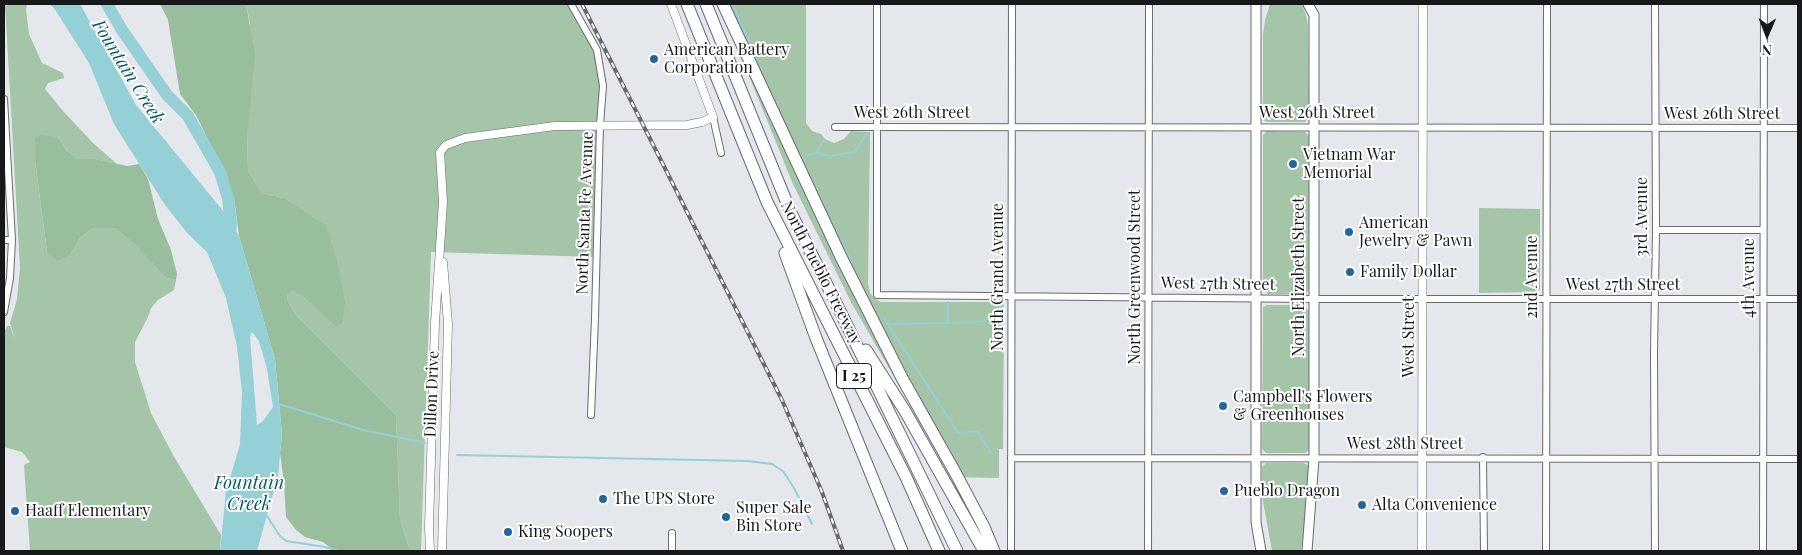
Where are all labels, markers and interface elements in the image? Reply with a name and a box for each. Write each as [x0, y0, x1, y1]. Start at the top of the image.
north arrow [1742, 10, 1792, 60]
water label: Fountain Creek [87, 16, 169, 128]
place label: American Battery Corporation [664, 40, 789, 78]
text: N [1762, 41, 1772, 60]
marker: American Battery Corporation [648, 53, 660, 65]
street label: West 26th Street [854, 103, 970, 123]
street label: West 26th Street [1259, 103, 1375, 123]
street label: West 26th Street [1664, 104, 1780, 124]
street label: North Santa Fe Avenue [573, 131, 597, 295]
place label: Vietnam War Memorial [1303, 145, 1396, 183]
marker: Vietnam War Memorial [1287, 158, 1299, 170]
street label: 3rd Avenue [1632, 177, 1652, 257]
street label: North Greenwood Street [1125, 189, 1145, 365]
street label: North Elizabeth Street [1289, 197, 1309, 357]
street label: North Pueblo Freeway [776, 198, 866, 348]
street label: North Grand Avenue [988, 203, 1008, 351]
place label: American Jewelry & Pawn [1359, 213, 1472, 251]
marker: American Jewelry & Pawn [1343, 226, 1355, 238]
street label: 2nd Avenue [1522, 235, 1542, 319]
street label: 4th Avenue [1739, 238, 1759, 318]
place label: Family Dollar [1360, 262, 1457, 282]
marker: Family Dollar [1344, 266, 1356, 278]
street label: West 27th Street [1161, 273, 1275, 295]
street label: West 27th Street [1566, 275, 1680, 295]
street label: West Street [1399, 296, 1419, 378]
street label: Dillon Drive [421, 350, 443, 438]
road number: I 25 [836, 364, 872, 388]
place label: Campbell's Flowers & Greenhouses [1233, 387, 1373, 425]
marker: Campbell's Flowers & Greenhouses [1217, 400, 1229, 412]
street label: West 28th Street [1347, 434, 1463, 454]
water label: Fountain Creek [214, 472, 284, 514]
place label: Pueblo Dragon [1234, 481, 1340, 501]
marker: Pueblo Dragon [1218, 485, 1230, 497]
place label: The UPS Store [613, 489, 715, 509]
marker: The UPS Store [597, 493, 609, 505]
place label: Alta Convenience [1372, 495, 1497, 515]
place label: Super Sale Bin Store [736, 498, 812, 536]
marker: Alta Convenience [1356, 499, 1368, 511]
place label: Haaff Elementary [25, 501, 150, 521]
marker: Haaff Elementary [9, 505, 21, 517]
marker: Super Sale Bin Store [720, 511, 732, 523]
place label: King Soopers [518, 522, 613, 542]
marker: King Soopers [502, 526, 514, 538]

